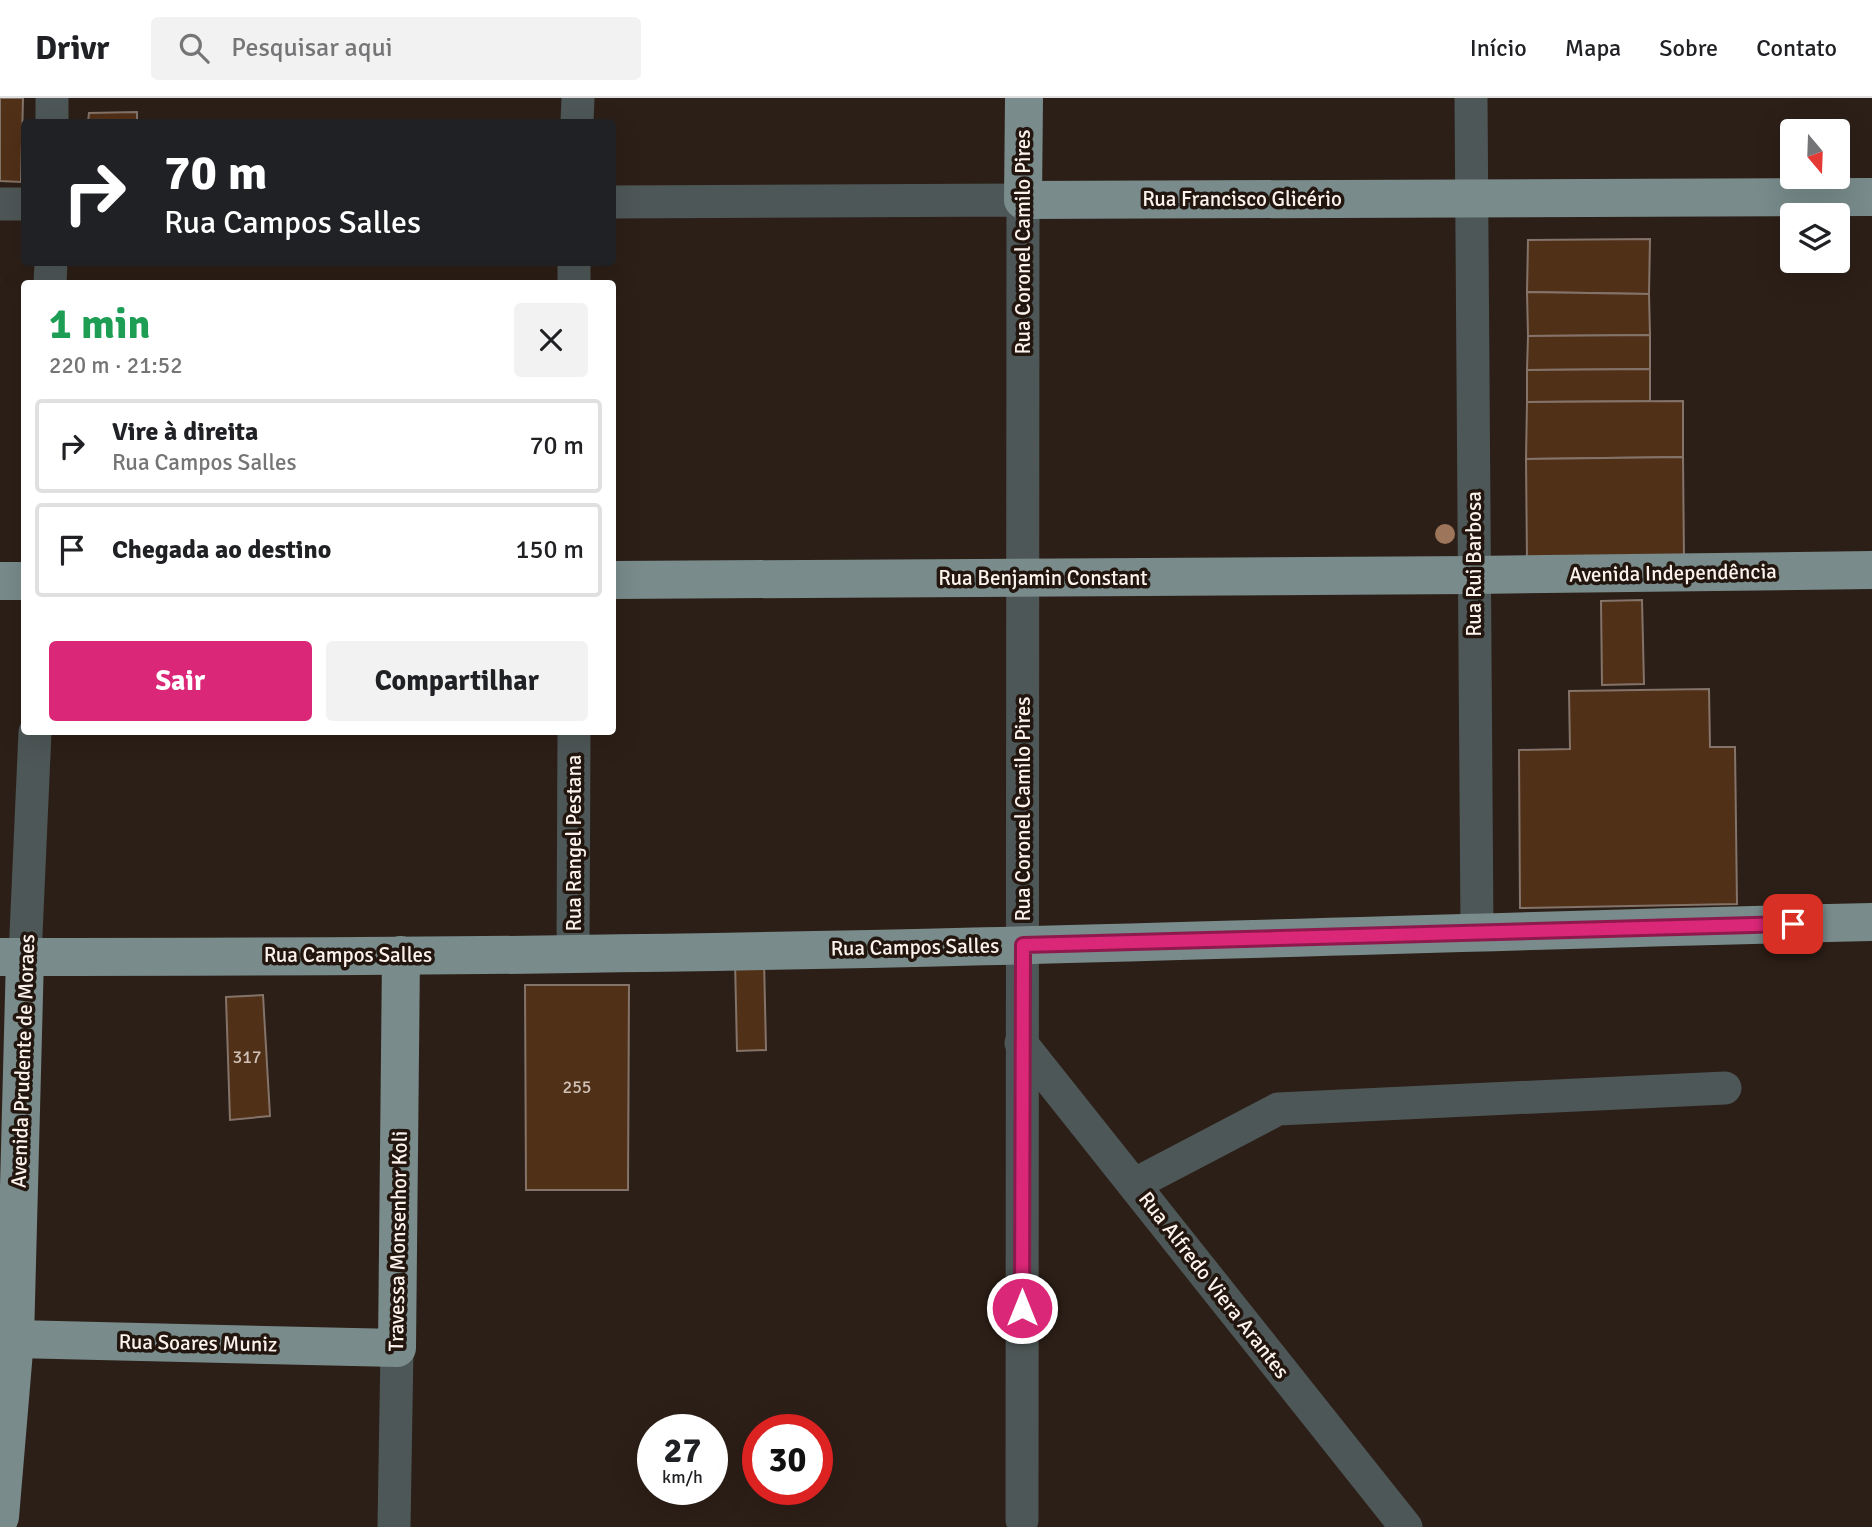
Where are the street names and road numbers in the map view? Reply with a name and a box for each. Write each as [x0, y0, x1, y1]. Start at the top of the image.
street label: Rua Coronel Camilo Pires [1010, 129, 1036, 355]
street label: Rua Francisco Glicério [1142, 186, 1342, 212]
street label: Rua Rui Barbosa [1461, 491, 1487, 637]
street label: Avenida Independência [1569, 558, 1777, 588]
street label: Rua Benjamin Constant [938, 565, 1148, 591]
street label: Rua Coronel Camilo Pires [1010, 696, 1036, 922]
street label: Rua Rangel Pestana [561, 755, 587, 931]
street label: Rua Campos Salles [830, 933, 1000, 961]
street label: Avenida Prudente de Moraes [6, 934, 40, 1188]
street label: Rua Campos Salles [264, 942, 432, 968]
street label: Travessa Monsenhor Koli [383, 1130, 413, 1352]
street label: Rua Alfredo Viera Arantes [1133, 1186, 1295, 1384]
street label: Rua Soares Muniz [118, 1329, 278, 1357]

